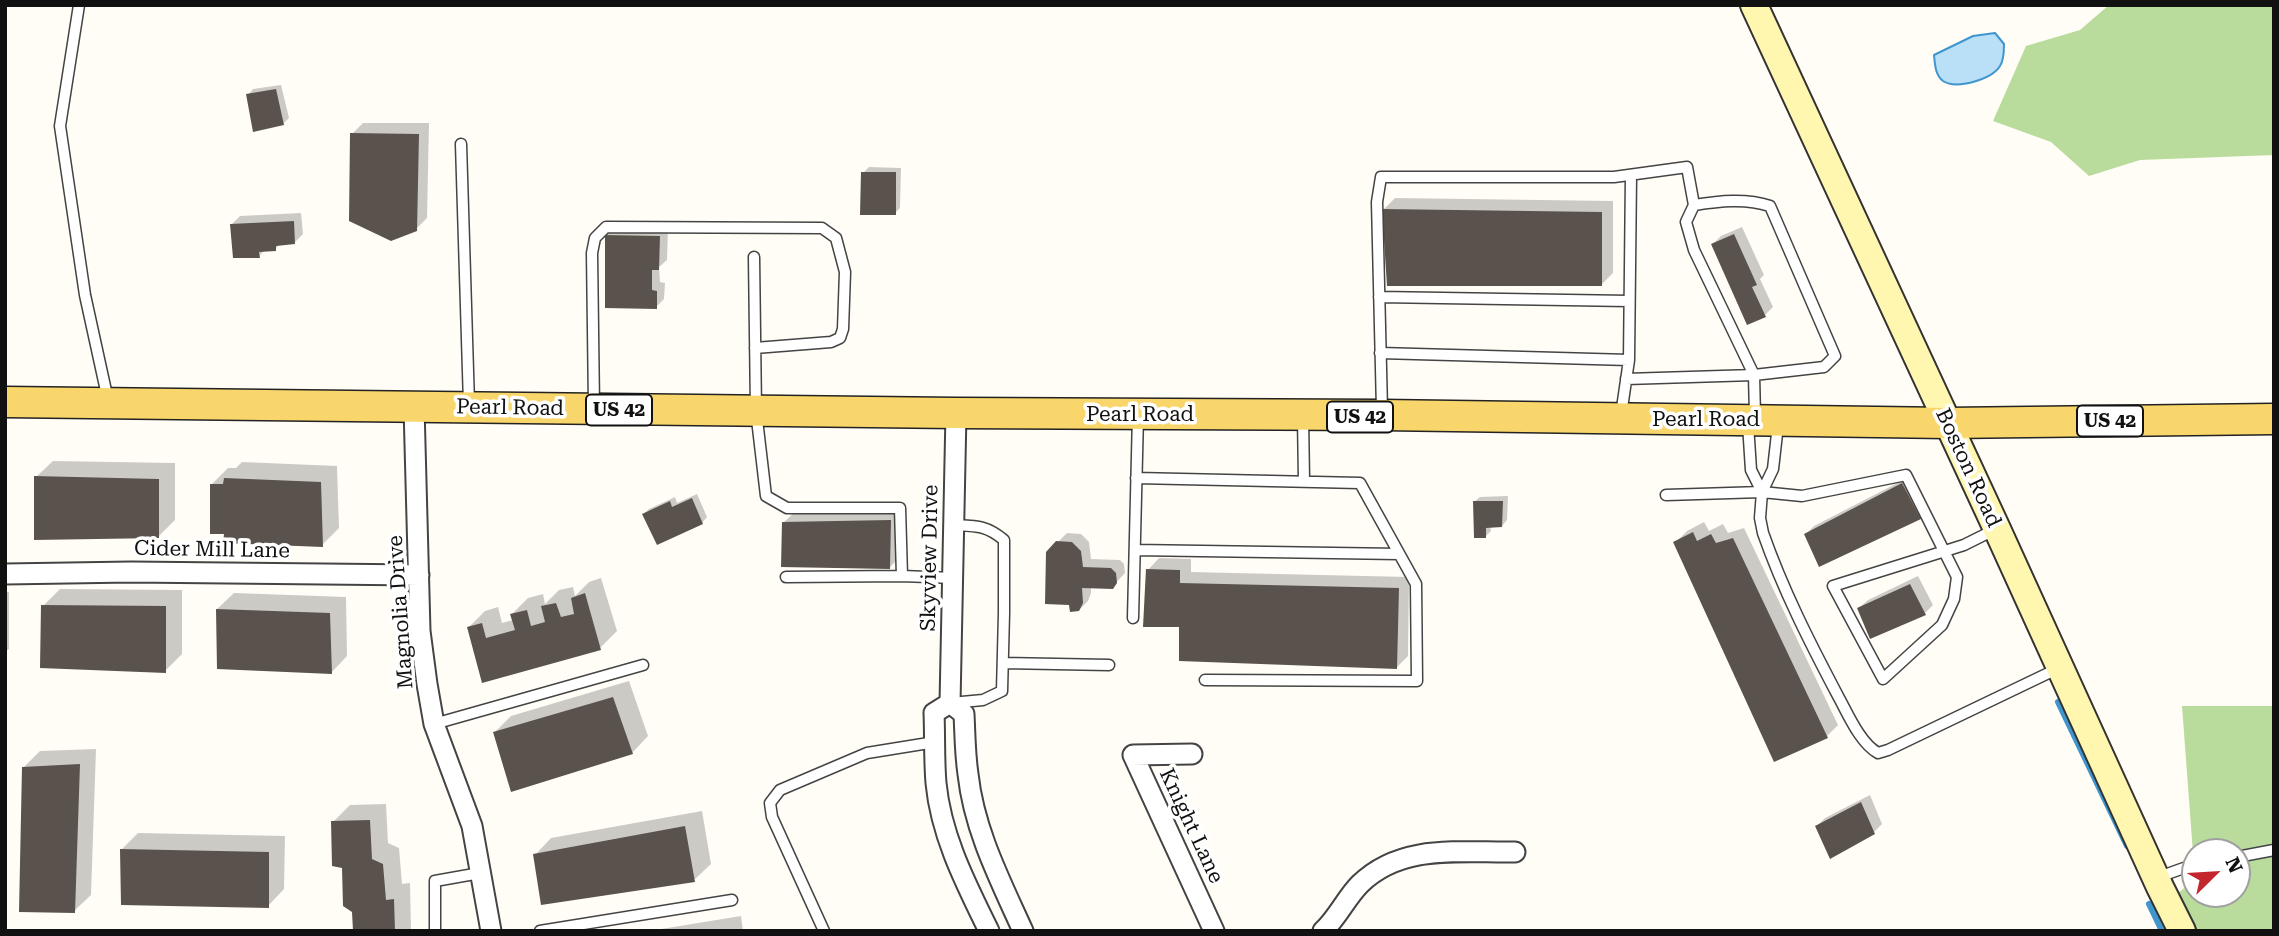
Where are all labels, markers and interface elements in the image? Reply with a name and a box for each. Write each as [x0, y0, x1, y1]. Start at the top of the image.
street label: Pearl Road [456, 394, 564, 422]
road number: US 42 [586, 394, 652, 426]
street label: Pearl Road [1086, 402, 1194, 428]
road number: US 42 [1327, 402, 1393, 432]
street label: Boston Road [1930, 405, 2006, 531]
road number: US 42 [2077, 406, 2143, 436]
street label: Pearl Road [1652, 407, 1760, 433]
street label: Skyview Drive [916, 484, 944, 632]
street label: Magnolia Drive [383, 534, 419, 690]
street label: Cider Mill Lane [134, 536, 290, 564]
street label: Knight Lane [1153, 765, 1229, 887]
north arrow [2181, 838, 2251, 908]
text: N [2220, 854, 2247, 876]

